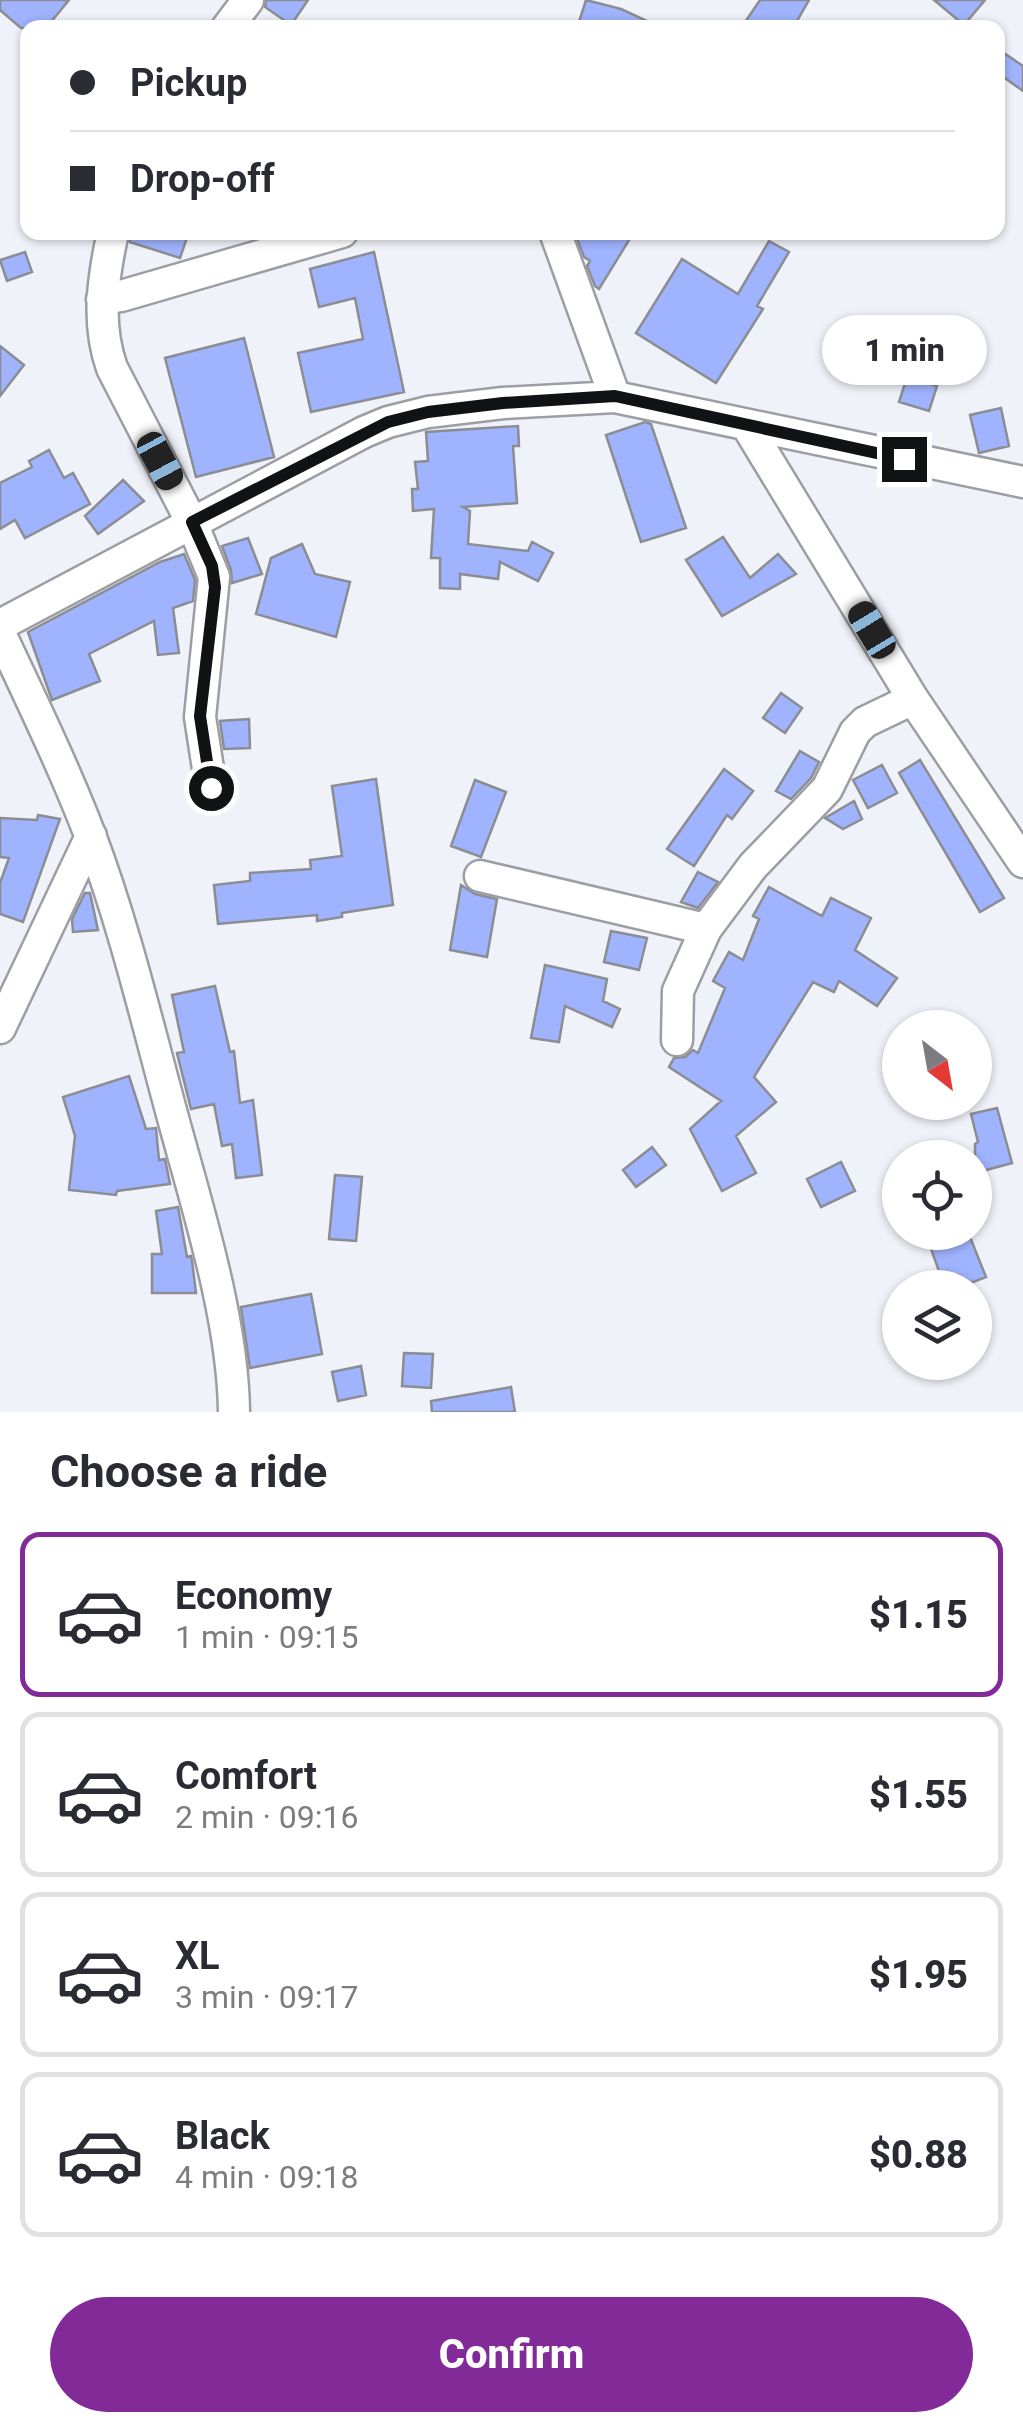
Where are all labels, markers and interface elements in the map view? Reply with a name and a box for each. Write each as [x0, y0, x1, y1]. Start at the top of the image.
text: Pickup [130, 61, 247, 105]
text: Drop-off [130, 157, 275, 201]
callout: 1 min [822, 314, 986, 384]
text: 1 min [864, 331, 945, 369]
car [133, 427, 187, 495]
route end [882, 437, 927, 482]
car [844, 597, 900, 663]
route start [189, 766, 234, 811]
north arrow [882, 1010, 992, 1120]
map controls [882, 1010, 992, 1380]
button: locate [882, 1140, 992, 1250]
button: layers [882, 1270, 992, 1380]
text: Choose a ride [50, 1445, 327, 1498]
icon: car [55, 1570, 145, 1660]
text: Economy [175, 1574, 332, 1618]
text: $1.15 [869, 1593, 968, 1637]
text: 1 min · 09:15 [175, 1618, 358, 1656]
icon: car [55, 1750, 145, 1840]
text: Comfort [175, 1754, 317, 1798]
text: $1.55 [869, 1773, 968, 1817]
text: 2 min · 09:16 [175, 1798, 358, 1836]
icon: car [55, 1930, 145, 2020]
text: XL [175, 1934, 220, 1978]
text: $1.95 [869, 1953, 968, 1997]
text: 3 min · 09:17 [175, 1978, 358, 2016]
icon: car [55, 2110, 145, 2200]
text: Black [175, 2114, 270, 2158]
text: $0.88 [869, 2133, 968, 2177]
text: 4 min · 09:18 [175, 2158, 358, 2196]
button: Confirm [50, 2297, 973, 2412]

